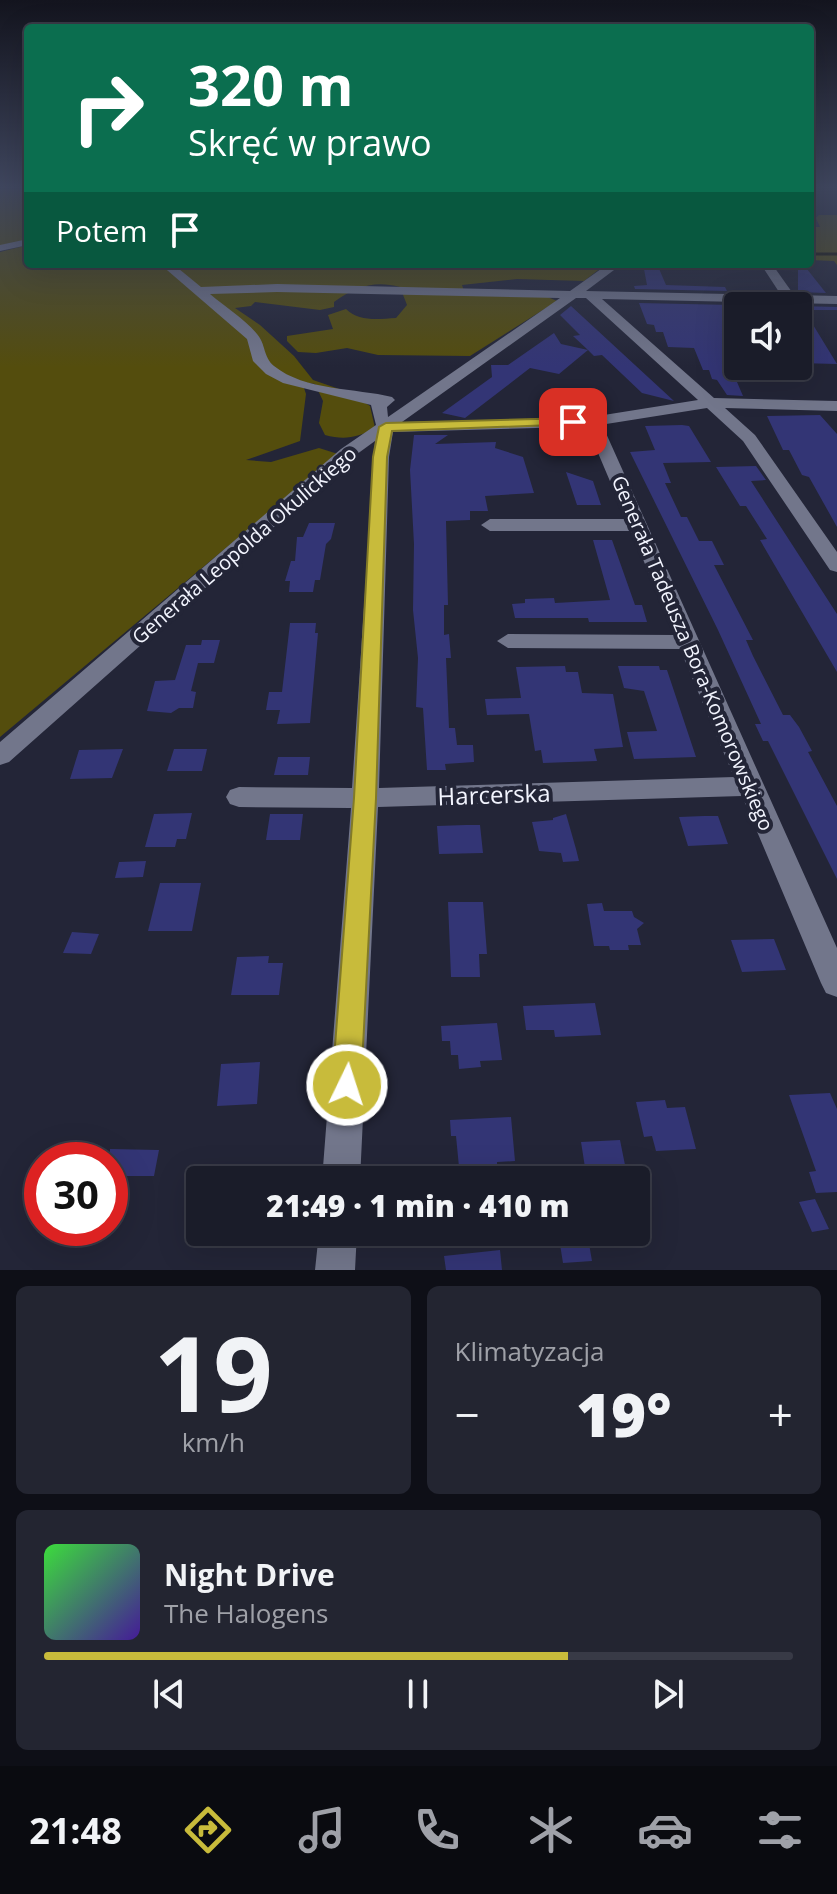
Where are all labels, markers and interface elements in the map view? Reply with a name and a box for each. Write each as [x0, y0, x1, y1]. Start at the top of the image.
text: 320 m [188, 46, 354, 122]
icon: right [56, 56, 160, 160]
text: Skręć w prawo [188, 118, 432, 167]
icon: arrive [163, 208, 207, 252]
text: Potem [56, 210, 147, 251]
map controls [724, 292, 812, 380]
button: sound [724, 292, 812, 380]
pin [539, 388, 607, 456]
icon: arrive [551, 400, 595, 444]
street label: Generała Leopolda Okulickiego [126, 440, 362, 650]
street label: Generała Tadeusza Bora-Komorowskiego [606, 471, 780, 835]
street label: Harcerska [437, 776, 551, 812]
position arrow [305, 1043, 389, 1127]
speed limit sign: 30 [24, 1142, 128, 1246]
text: 21:49 · 1 min · 410 m [266, 1185, 570, 1226]
text: 19 [154, 1301, 273, 1442]
text: Klimatyzacja [455, 1333, 604, 1369]
text: 19° [576, 1373, 672, 1455]
text: − [455, 1384, 480, 1444]
text: + [768, 1384, 793, 1444]
text: km/h [182, 1424, 245, 1460]
text: Night Drive [164, 1554, 335, 1595]
text: The Halogens [164, 1595, 329, 1631]
icon: previous [147, 1672, 191, 1716]
icon: pause [396, 1672, 440, 1716]
icon: next [646, 1672, 690, 1716]
icon: directions [180, 1802, 236, 1858]
icon: music [294, 1802, 350, 1858]
icon: phone [409, 1802, 465, 1858]
icon: climate [523, 1802, 579, 1858]
icon: car [637, 1802, 693, 1858]
icon: filters [752, 1802, 808, 1858]
text: 21:48 [29, 1806, 122, 1855]

